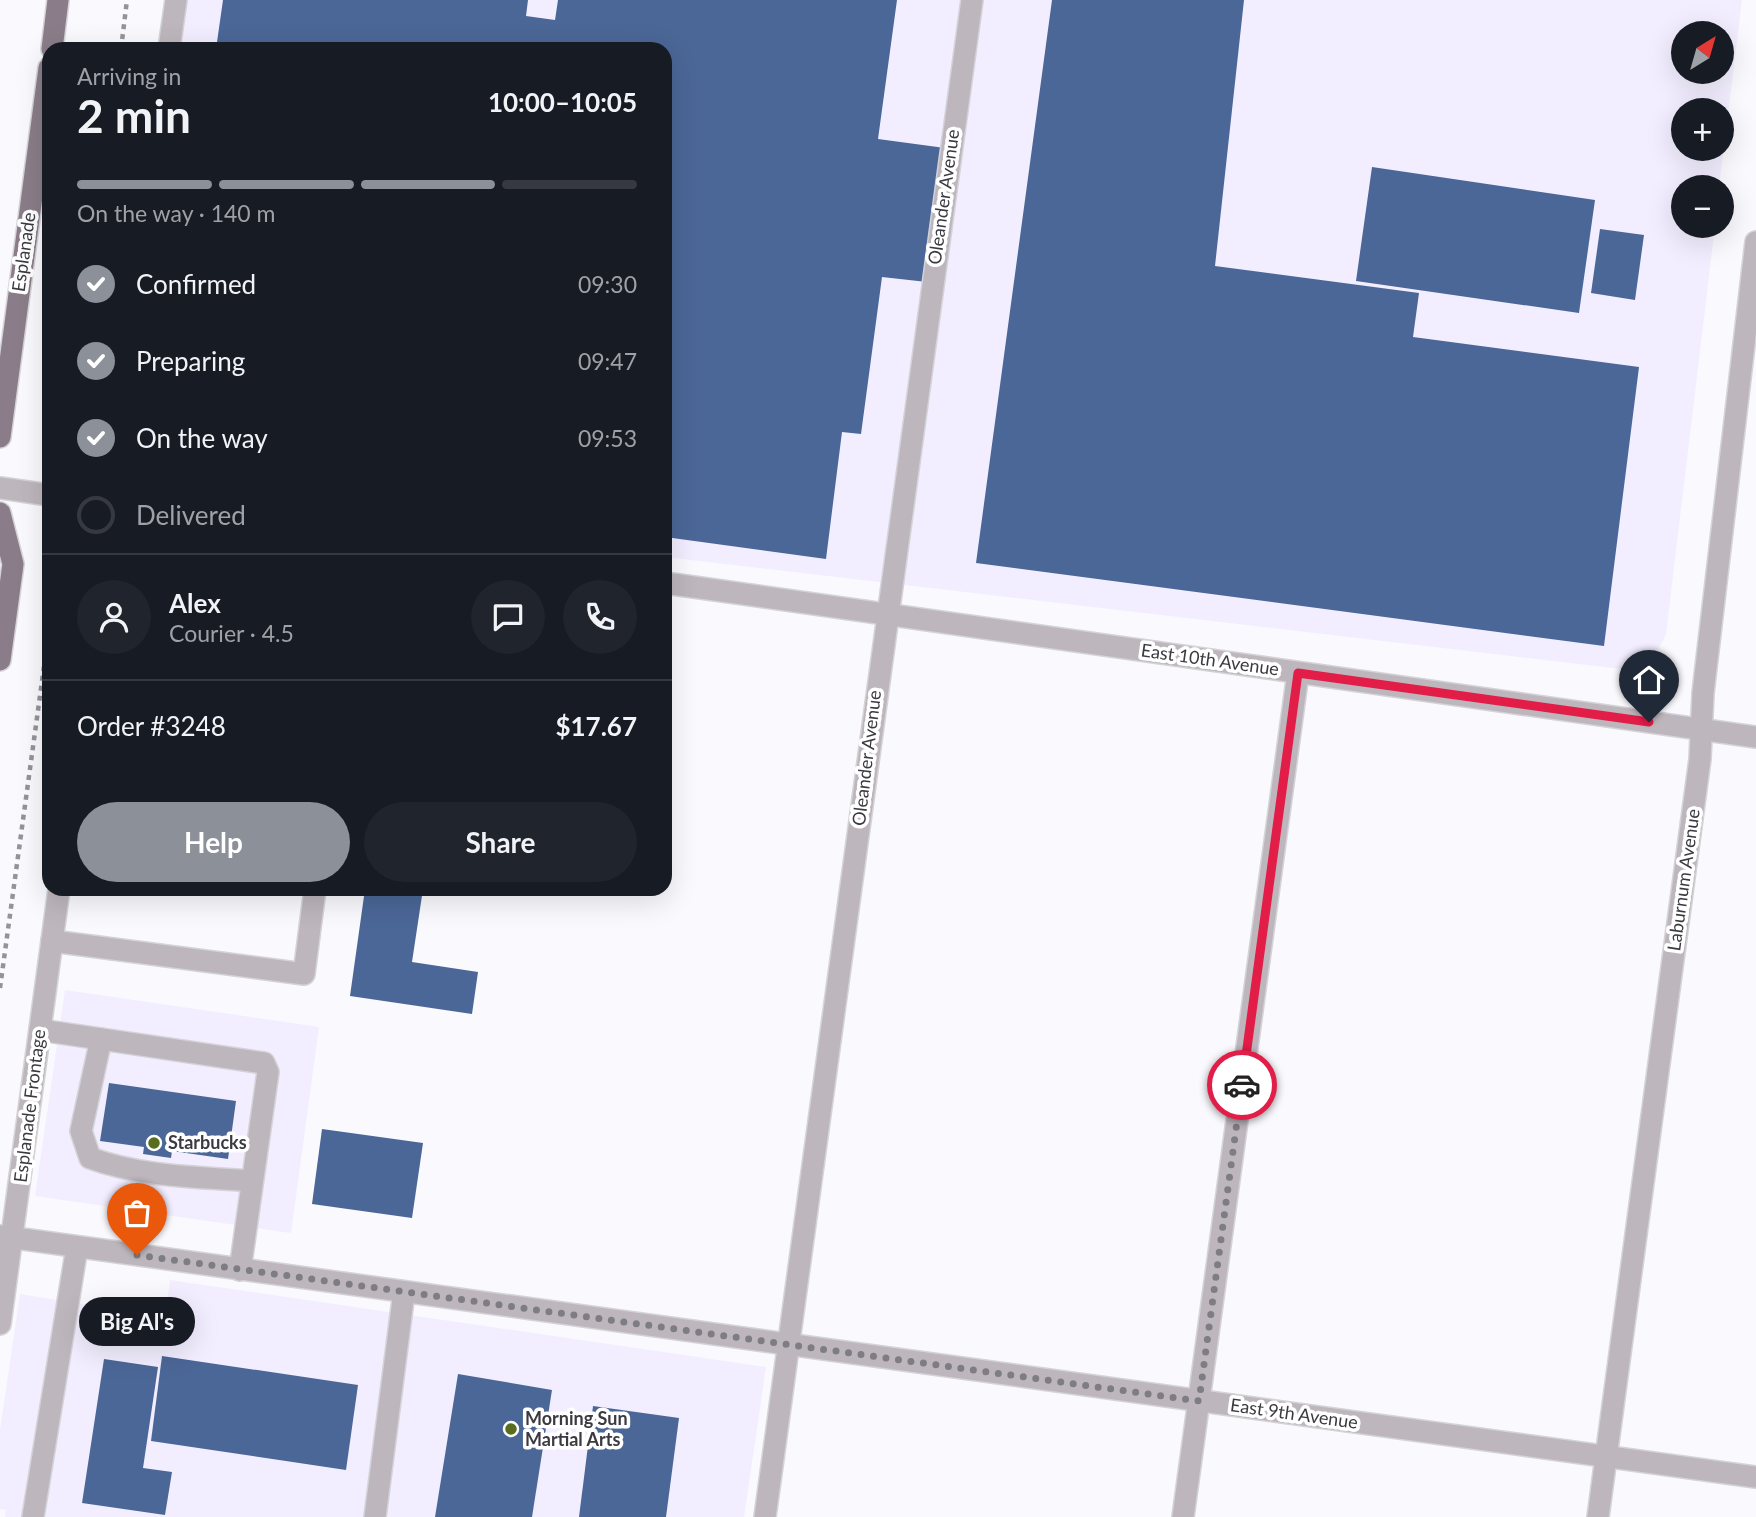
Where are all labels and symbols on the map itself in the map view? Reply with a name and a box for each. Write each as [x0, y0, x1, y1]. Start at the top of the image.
north arrow [1671, 21, 1734, 84]
street label: Oleander Avenue [923, 128, 963, 266]
street label: Esplanade [7, 211, 39, 293]
street label: East 10th Avenue [1140, 638, 1281, 680]
pin [1619, 650, 1679, 722]
street label: Oleander Avenue [847, 689, 885, 827]
street label: Laburnum Avenue [1662, 807, 1704, 952]
street label: Esplanade Frontage [9, 1028, 49, 1184]
courier [1207, 1050, 1277, 1120]
place label: Starbucks [168, 1131, 247, 1153]
marker: Starbucks [146, 1135, 162, 1151]
pin [107, 1183, 167, 1255]
callout: Big Al's [79, 1297, 195, 1346]
street label: East 9th Avenue [1229, 1393, 1359, 1433]
place label: Morning Sun Martial Arts [525, 1407, 628, 1450]
marker: Morning Sun Martial Arts [503, 1421, 519, 1437]

